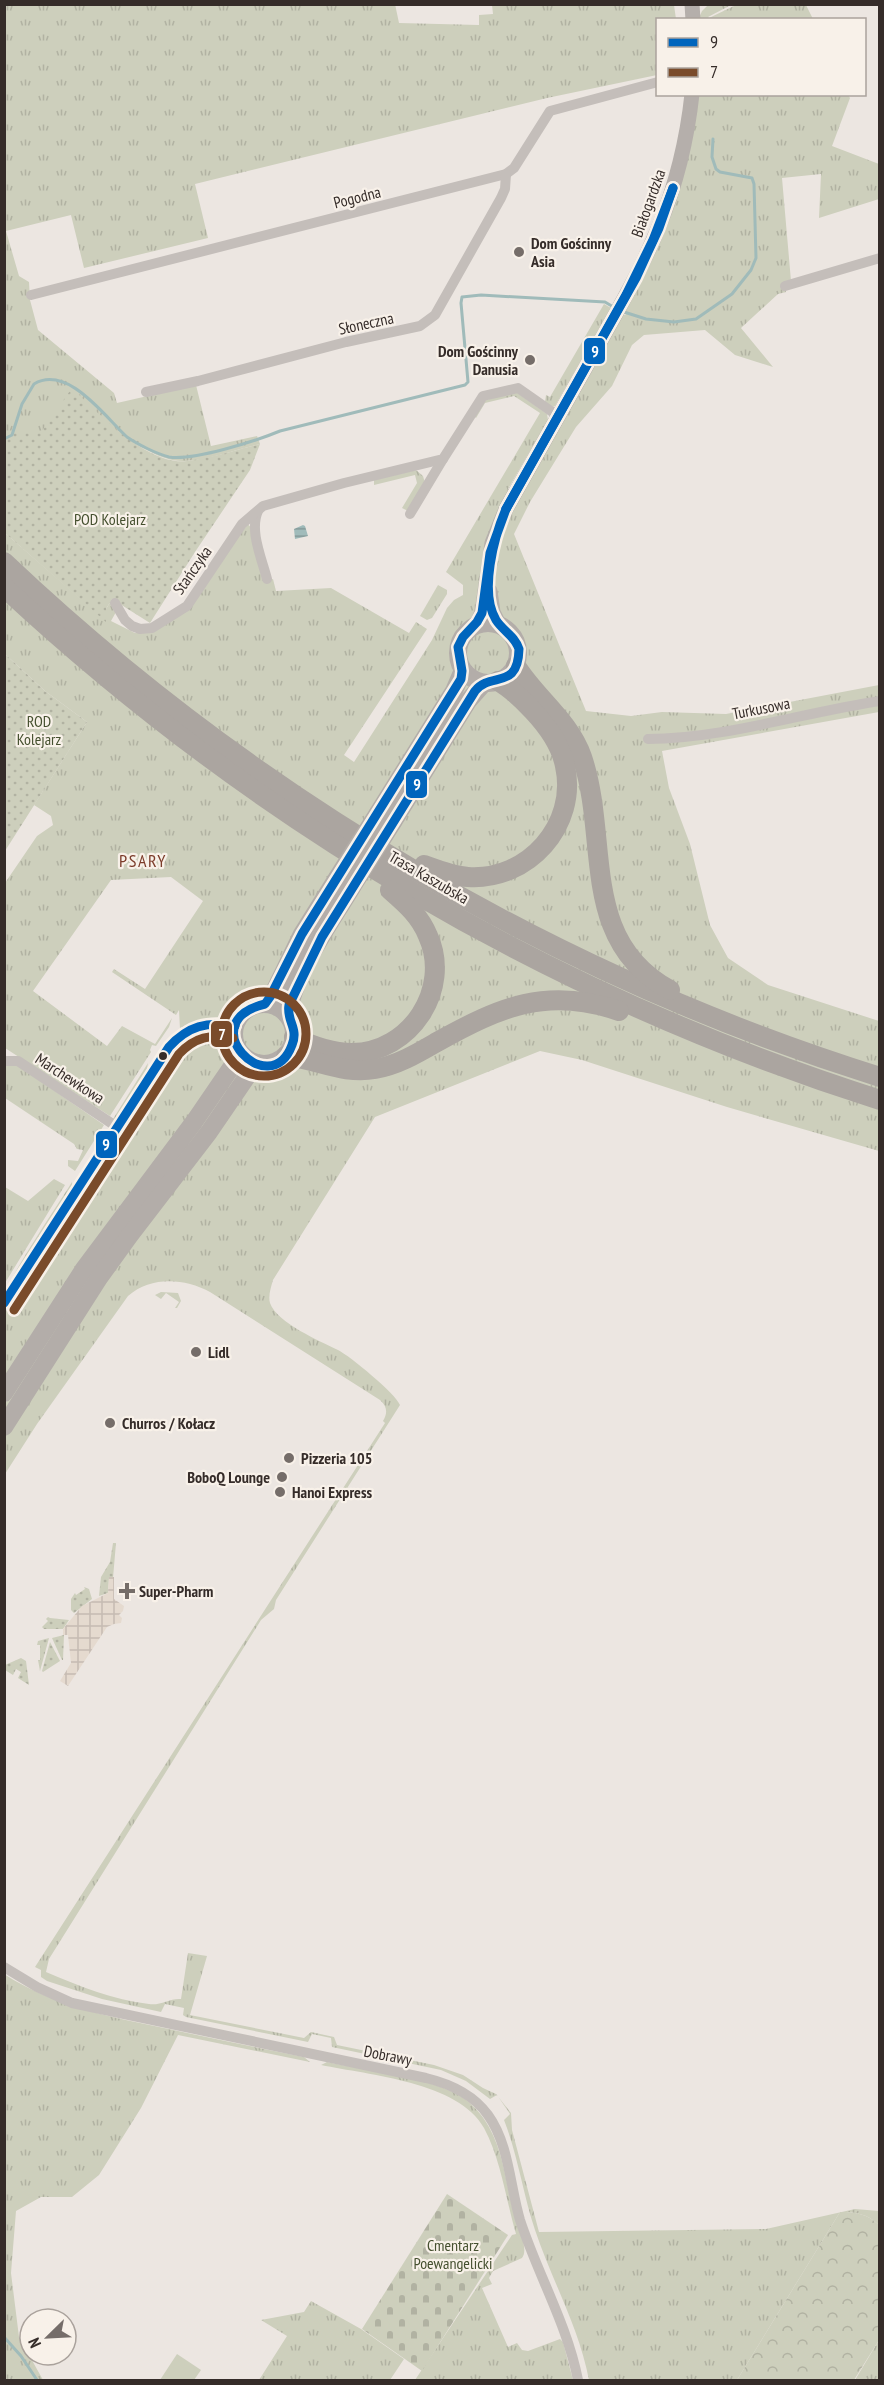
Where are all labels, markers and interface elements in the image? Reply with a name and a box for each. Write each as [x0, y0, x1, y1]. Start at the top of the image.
legend [656, 18, 866, 96]
text: 9 [710, 30, 718, 53]
text: 7 [710, 60, 718, 83]
street label: Białogardzka [626, 166, 670, 240]
street label: Pogodna [331, 182, 383, 212]
place label: Dom Gościnny Asia [530, 233, 612, 271]
marker: Dom Gościnny Asia [512, 245, 526, 259]
street label: Słoneczna [337, 307, 395, 339]
line badge: 9 [583, 337, 606, 365]
place label: Dom Gościnny Danusia [438, 341, 519, 379]
text: 9 [591, 341, 599, 361]
marker: Dom Gościnny Danusia [523, 353, 537, 367]
park label: POD Kolejarz [74, 509, 146, 529]
street label: Stańczyka [168, 542, 216, 598]
street label: Turkusowa [730, 693, 792, 723]
park label: ROD Kolejarz [17, 711, 61, 749]
line badge: 9 [405, 770, 428, 799]
text: 9 [413, 774, 421, 794]
street label: Trasa Kaszubska [386, 846, 472, 908]
district label: PSARY [119, 849, 167, 872]
line badge: 7 [210, 1020, 233, 1048]
text: 7 [218, 1024, 226, 1044]
street label: Marchewkowa [32, 1048, 108, 1108]
unlabelled marker [157, 1050, 169, 1062]
line badge: 9 [95, 1130, 118, 1159]
text: 9 [102, 1134, 110, 1154]
place label: Lidl [208, 1342, 230, 1362]
marker: Lidl [189, 1345, 203, 1359]
place label: Churros / Kołacz [122, 1413, 215, 1433]
marker: Churros / Kołacz [103, 1416, 117, 1430]
place label: Pizzeria 105 [301, 1448, 372, 1468]
marker: Pizzeria 105 [282, 1451, 296, 1465]
place label: BoboQ Lounge [187, 1467, 270, 1487]
marker: BoboQ Lounge [275, 1470, 289, 1484]
place label: Hanoi Express [292, 1482, 373, 1502]
marker: Hanoi Express [273, 1485, 287, 1499]
place label: Super-Pharm [139, 1581, 213, 1601]
marker: Super-Pharm [120, 1584, 134, 1598]
street label: Dobrawy [362, 2041, 414, 2069]
park label: Cmentarz Poewangelicki [413, 2235, 493, 2273]
north arrow [18, 2307, 78, 2367]
text: N [23, 2335, 45, 2351]

